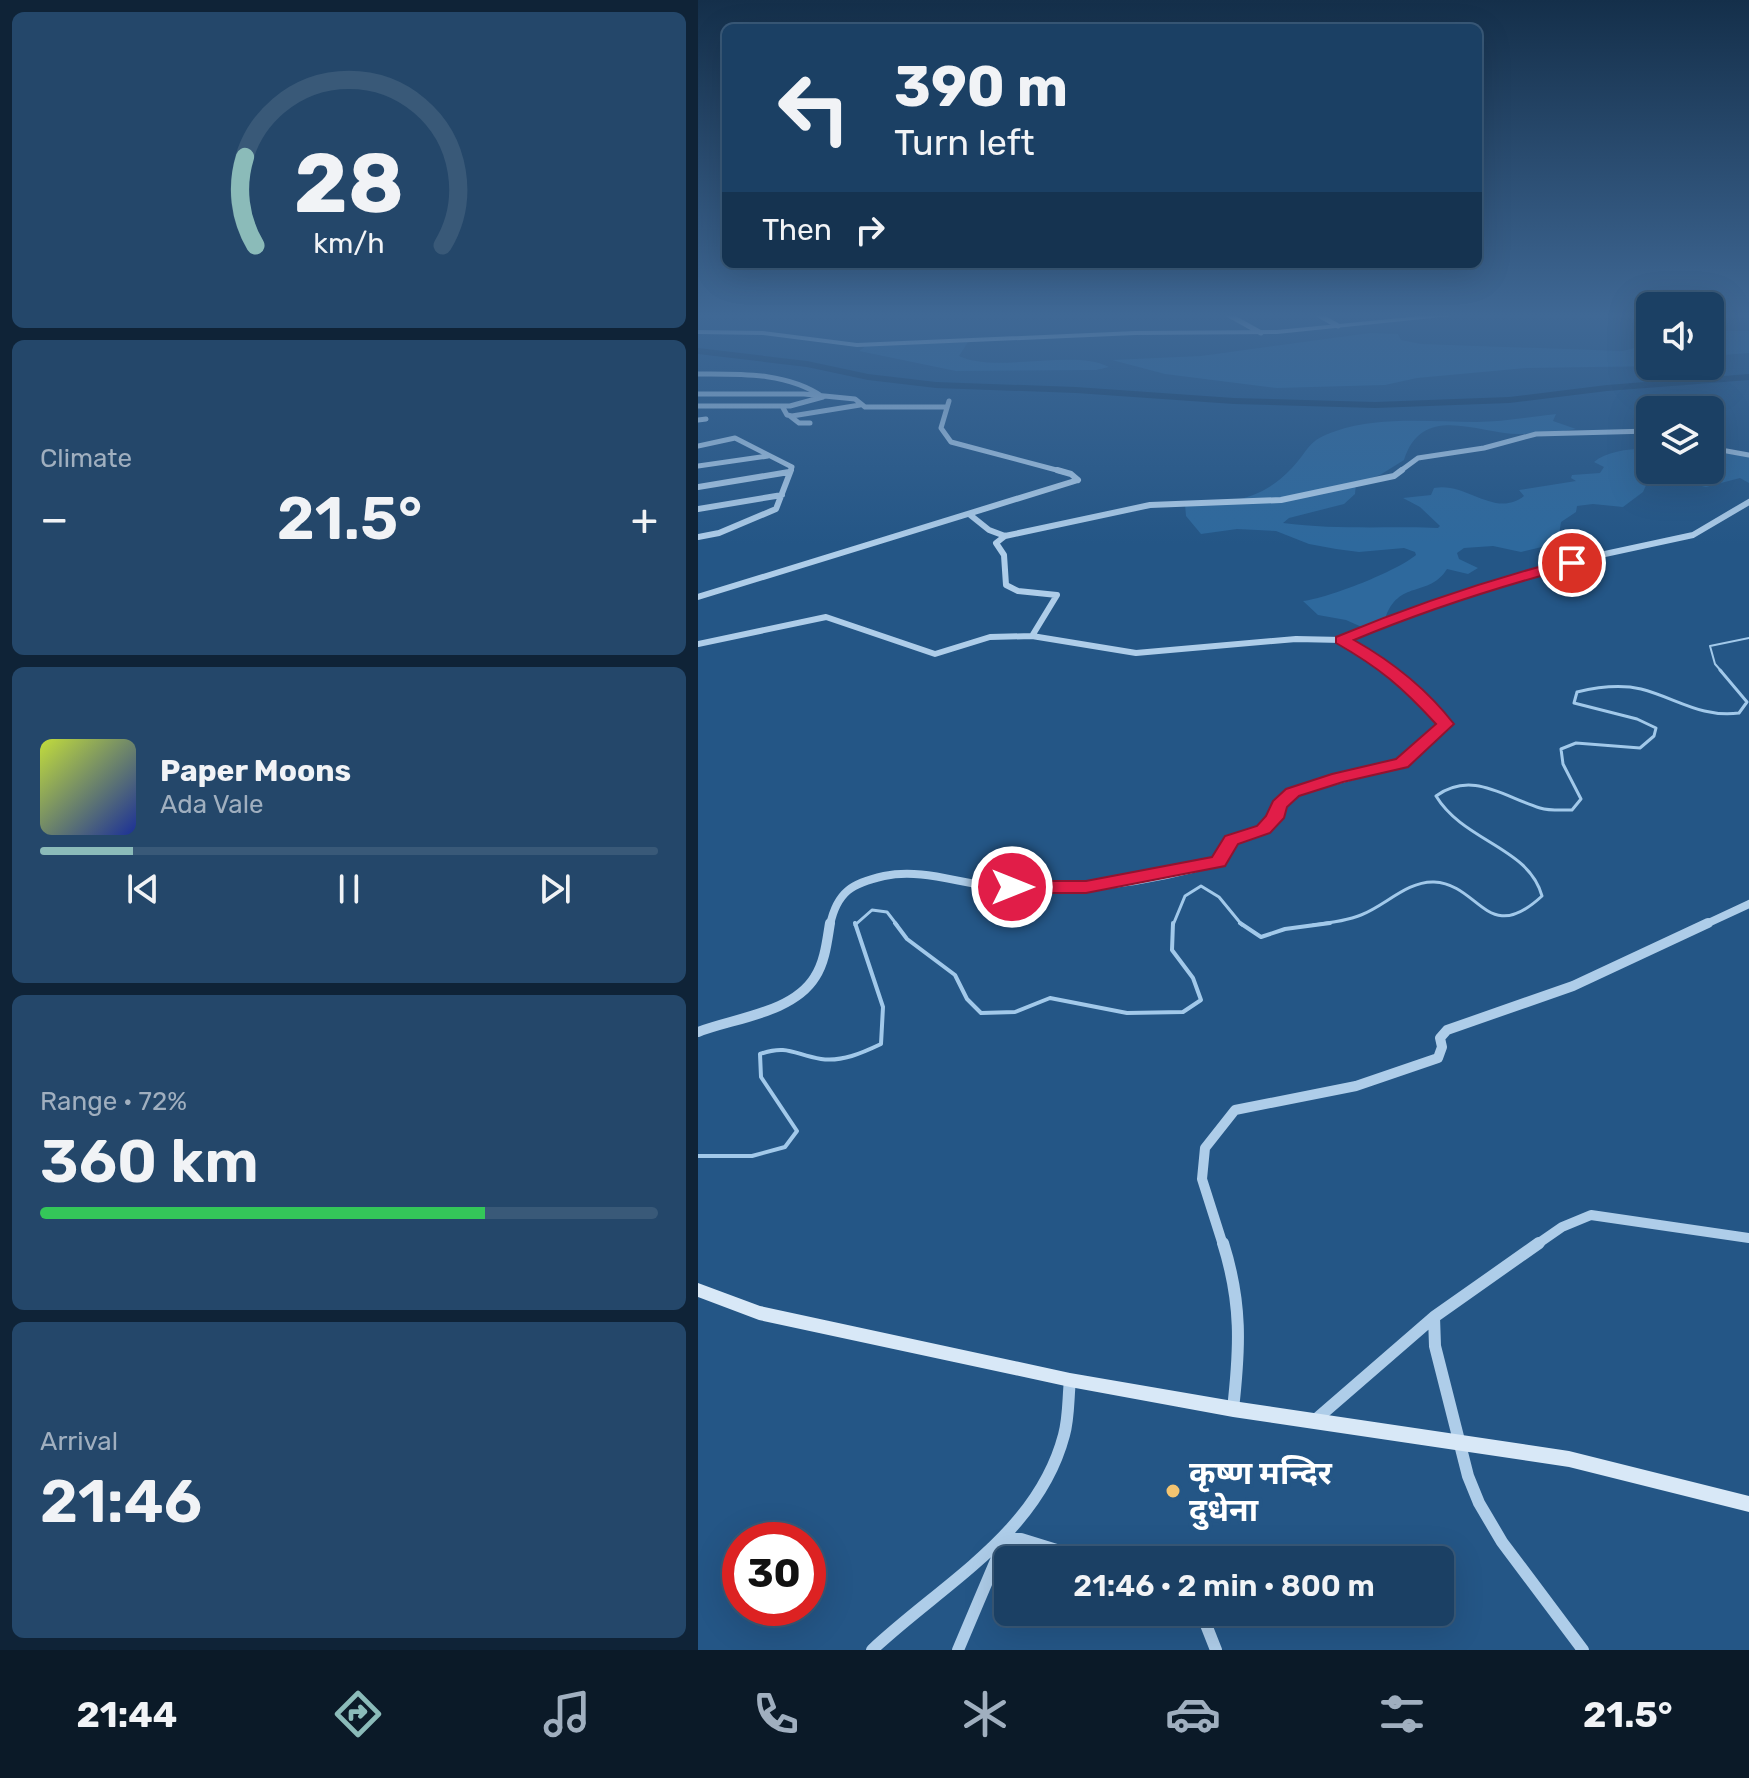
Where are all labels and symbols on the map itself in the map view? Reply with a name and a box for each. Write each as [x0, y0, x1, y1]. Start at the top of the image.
pin [1538, 529, 1606, 597]
position arrow [970, 845, 1054, 929]
place label: कृष्ण मन्दिर दुधेना [1189, 1454, 1333, 1531]
marker: कृष्ण मन्दिर दुधेना [1164, 1482, 1182, 1500]
speed limit sign: 30 [722, 1522, 826, 1626]

